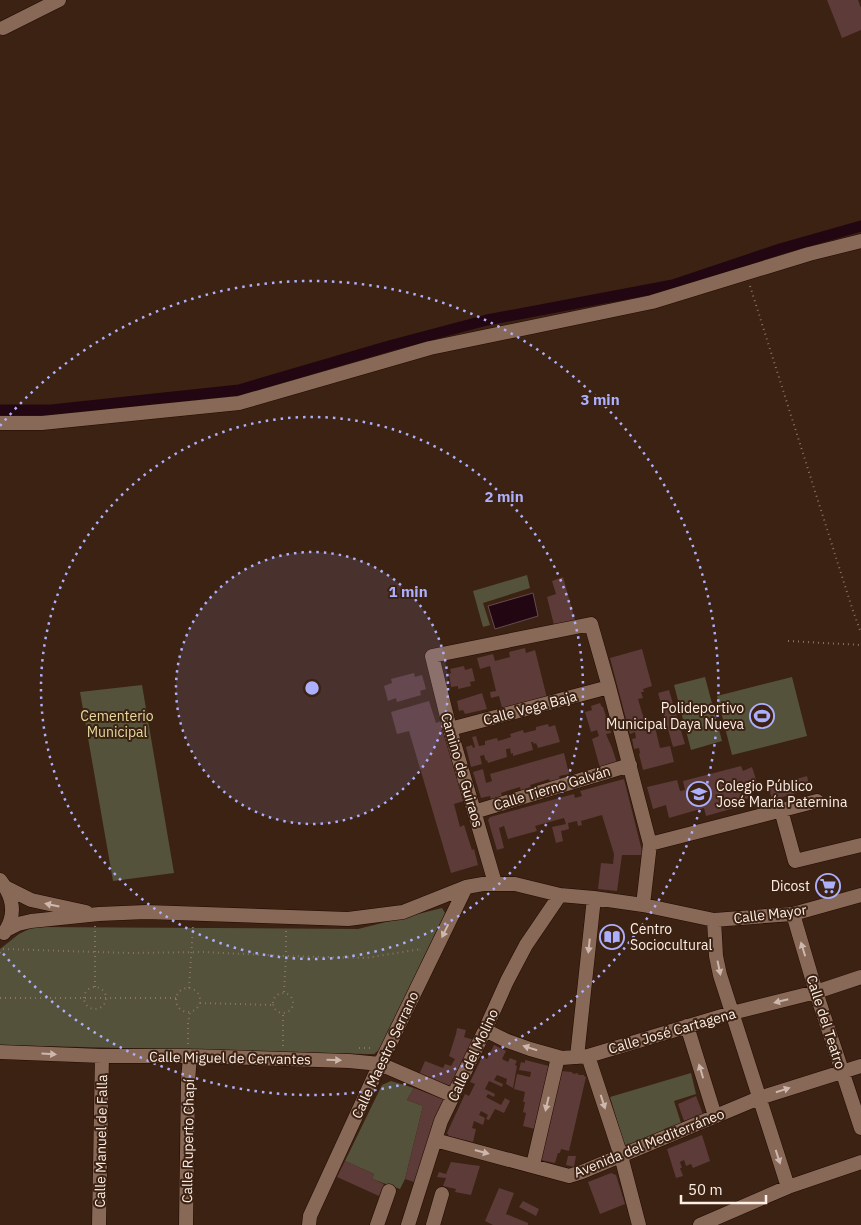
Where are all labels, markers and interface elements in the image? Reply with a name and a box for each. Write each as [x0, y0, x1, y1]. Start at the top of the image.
text: 3 min [580, 390, 620, 409]
text: 2 min [484, 487, 524, 506]
text: 1 min [388, 582, 428, 601]
centre of rings [303, 679, 321, 697]
street label: Calle Vega Baja [481, 687, 579, 729]
place label: Polideportivo Municipal Daya Nueva [606, 699, 745, 733]
sports icon: Polideportivo Municipal Daya Nueva [749, 703, 775, 729]
park label: Cementerio Municipal [80, 707, 154, 741]
street label: Camino de Guiraos [437, 711, 487, 830]
street label: Calle Tierno Galván [491, 762, 613, 814]
place label: Colegio Público José María Paternina [716, 777, 848, 811]
school or university icon: Colegio Público José María Paternina [686, 781, 712, 807]
supermarket icon: Dicost [815, 873, 841, 899]
place label: Dicost [771, 877, 810, 895]
one-way arrow [43, 900, 59, 908]
street label: Calle Mayor [732, 901, 808, 927]
place label: Centro Sociocultural [630, 920, 713, 954]
one-way arrow [441, 924, 449, 938]
library icon: Centro Sociocultural [599, 924, 625, 950]
one-way arrow [585, 939, 593, 955]
one-way arrow [799, 941, 807, 956]
one-way arrow [715, 961, 723, 977]
street label: Calle del Teatro [802, 973, 850, 1071]
street label: Calle Maestro Serrano [348, 988, 422, 1122]
one-way arrow [773, 997, 788, 1005]
street label: Calle José Cartagena [606, 1004, 738, 1058]
street label: Calle del Molino [444, 1006, 502, 1104]
one-way arrow [522, 1044, 537, 1052]
street label: Calle Miguel de Cervantes [149, 1048, 311, 1068]
one-way arrow [41, 1050, 57, 1058]
one-way arrow [326, 1057, 342, 1065]
one-way arrow [696, 1064, 704, 1079]
street label: Calle Manuel de Falla [91, 1074, 111, 1208]
street label: Calle Ruperto Chapí [178, 1078, 198, 1203]
one-way arrow [775, 1086, 790, 1094]
one-way arrow [600, 1095, 607, 1110]
one-way arrow [543, 1097, 551, 1112]
street label: Avenida del Mediterráneo [571, 1104, 727, 1181]
one-way arrow [475, 1149, 490, 1157]
one-way arrow [775, 1149, 782, 1164]
scale bar [681, 1172, 766, 1204]
text: 50 m [688, 1180, 723, 1199]

